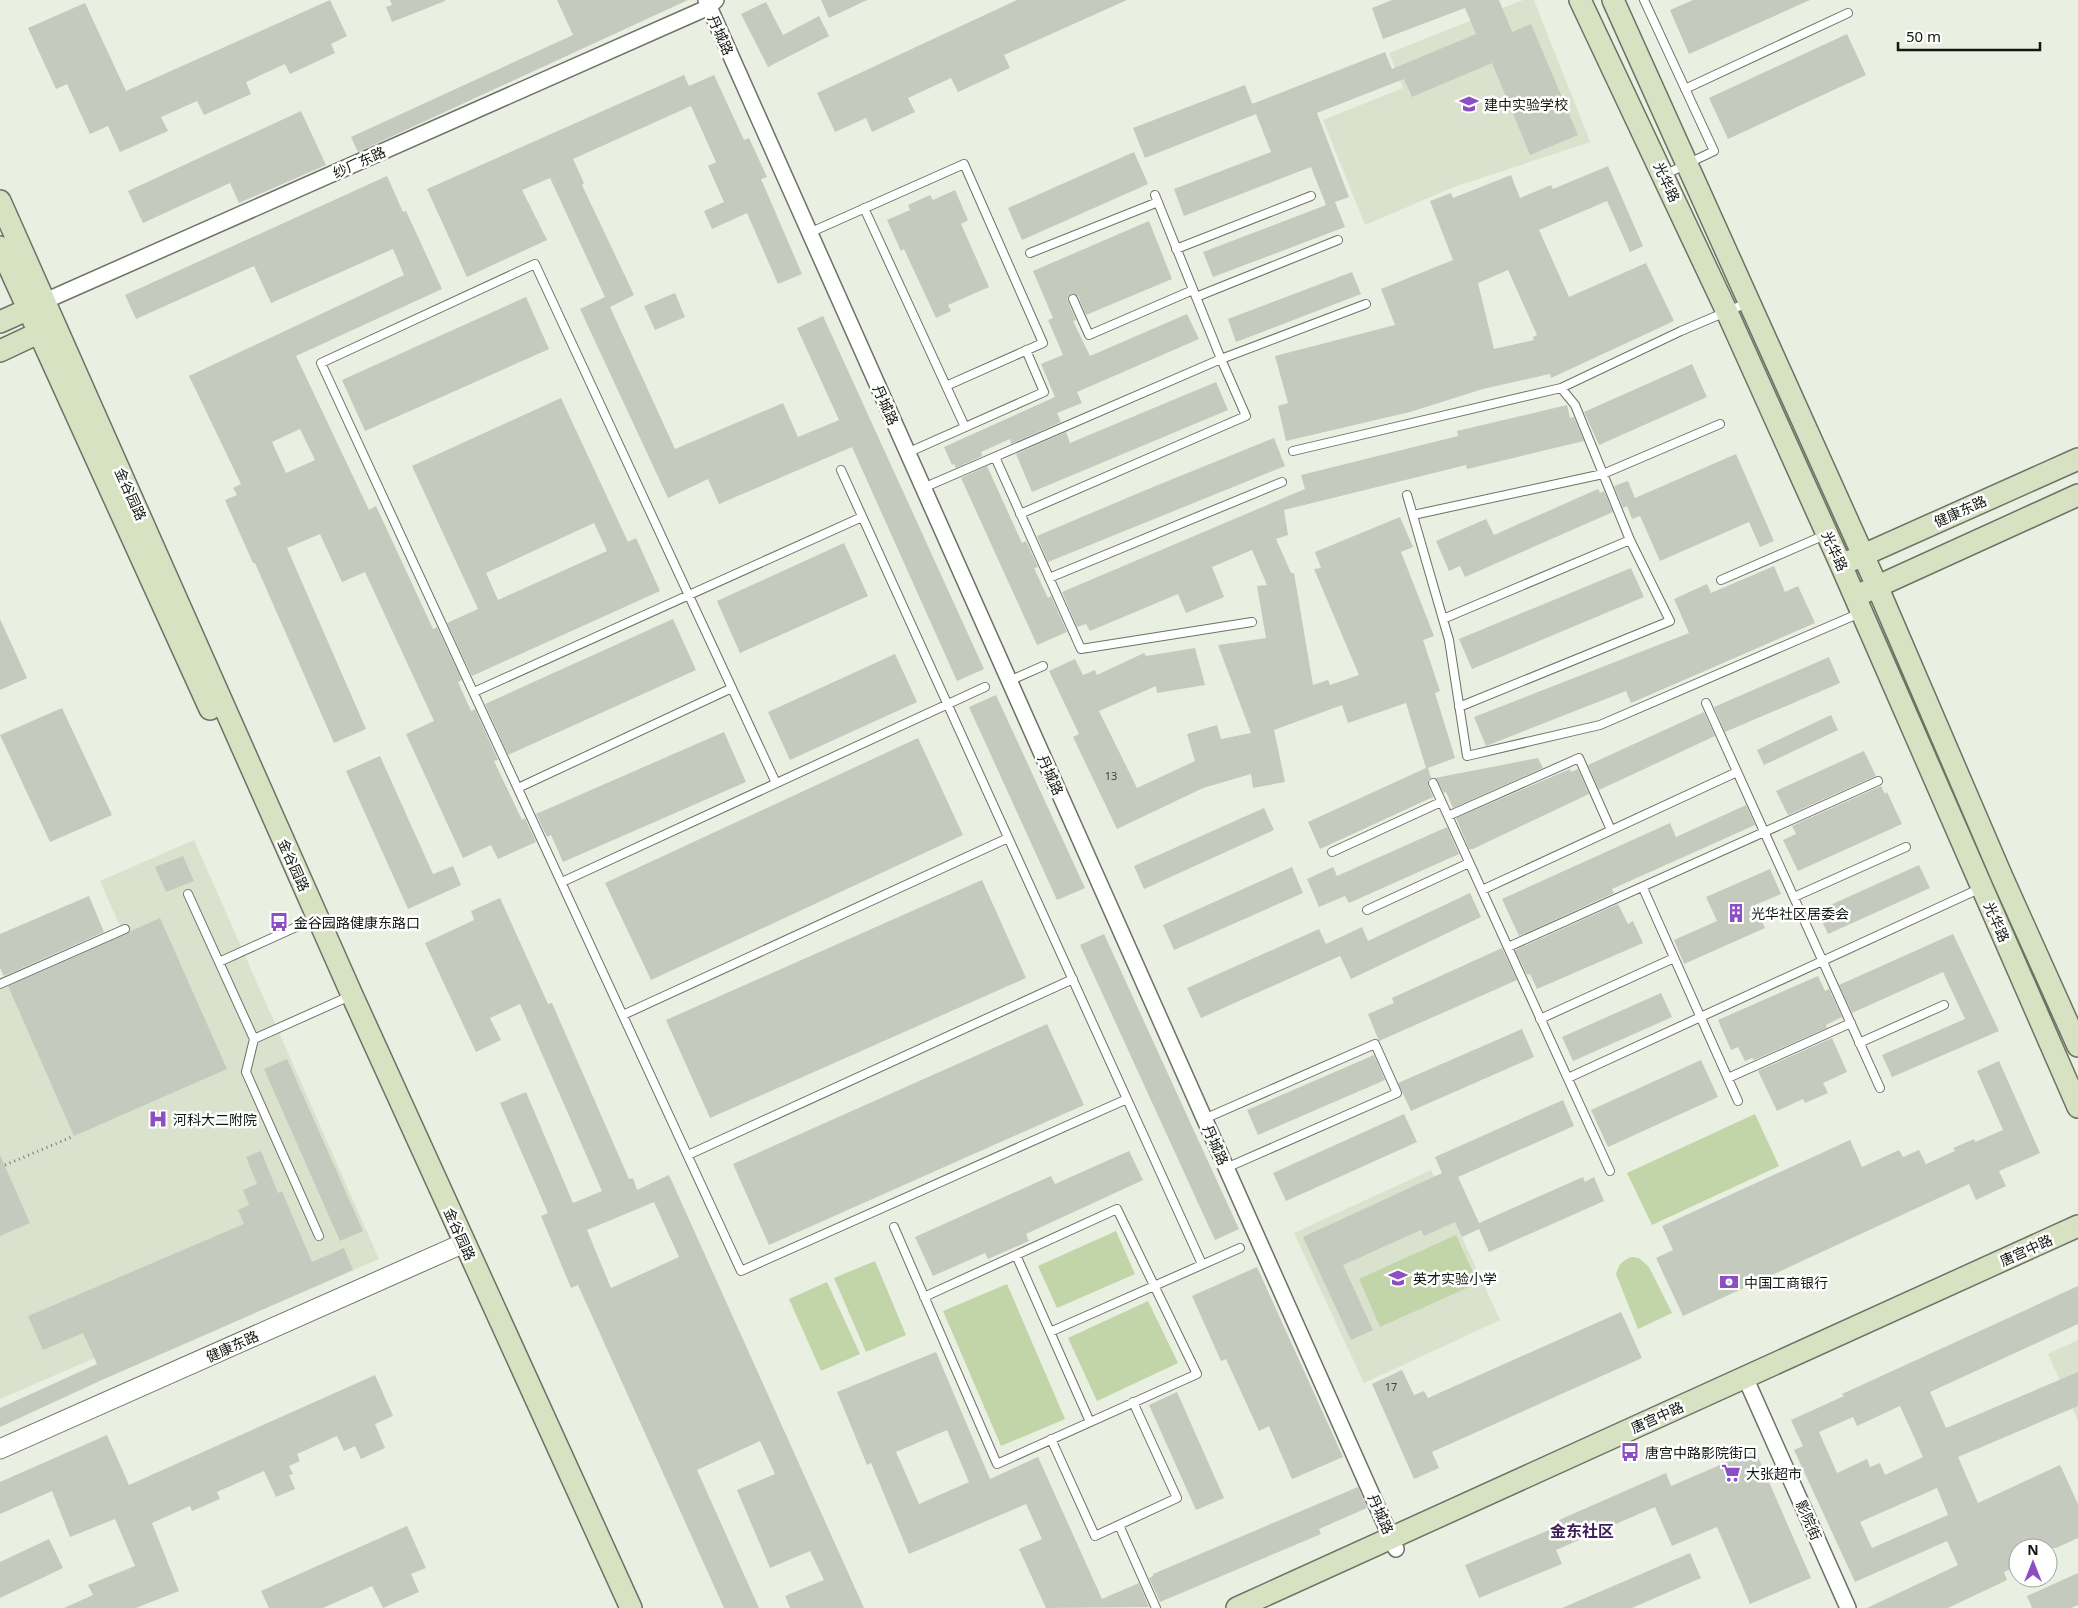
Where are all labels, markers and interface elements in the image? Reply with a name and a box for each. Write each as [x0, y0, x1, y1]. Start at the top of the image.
street label: 丹城路 [704, 12, 738, 58]
scale bar [1898, 20, 2040, 52]
text: 50 m [1906, 26, 1941, 46]
school or university icon: 建中实验学校 [1458, 93, 1480, 115]
place label: 建中实验学校 [1484, 95, 1568, 114]
street label: 纱厂东路 [330, 142, 388, 182]
street label: 光华路 [1650, 159, 1684, 205]
street label: 丹城路 [869, 382, 903, 428]
street label: 金谷园路 [111, 465, 151, 523]
street label: 健康东路 [1931, 491, 1989, 531]
street label: 光华路 [1818, 528, 1852, 574]
street label: 丹城路 [1034, 752, 1068, 798]
house number: 13 [1105, 768, 1117, 783]
street label: 金谷园路 [274, 836, 314, 894]
street label: 光华路 [1980, 899, 2014, 945]
building icon: 光华社区居委会 [1725, 902, 1747, 924]
place label: 光华社区居委会 [1751, 904, 1849, 923]
bus stop icon: 金谷园路健康东路口 [268, 911, 290, 933]
place label: 金谷园路健康东路口 [294, 913, 420, 932]
hospital icon: 河科大二附院 [147, 1108, 169, 1130]
place label: 河科大二附院 [173, 1110, 257, 1129]
street label: 丹城路 [1199, 1122, 1233, 1168]
street label: 金谷园路 [440, 1205, 480, 1263]
street label: 唐宫中路 [1997, 1230, 2055, 1270]
school or university icon: 英才实验小学 [1387, 1267, 1409, 1289]
place label: 英才实验小学 [1413, 1269, 1497, 1288]
bank icon: 中国工商银行 [1718, 1271, 1740, 1293]
place label: 中国工商银行 [1744, 1273, 1828, 1292]
street label: 健康东路 [203, 1326, 261, 1366]
house number: 17 [1385, 1379, 1397, 1394]
street label: 唐宫中路 [1628, 1397, 1686, 1437]
bus stop icon: 唐宫中路影院街口 [1619, 1441, 1641, 1463]
place label: 唐宫中路影院街口 [1645, 1443, 1757, 1462]
supermarket icon: 大张超市 [1720, 1462, 1742, 1484]
place label: 大张超市 [1746, 1464, 1802, 1483]
street label: 丹城路 [1364, 1491, 1398, 1537]
street label: 影院街 [1792, 1497, 1826, 1543]
district label: 金东社区 [1550, 1520, 1614, 1542]
north arrow [2008, 1538, 2058, 1588]
text: N [2027, 1540, 2039, 1559]

